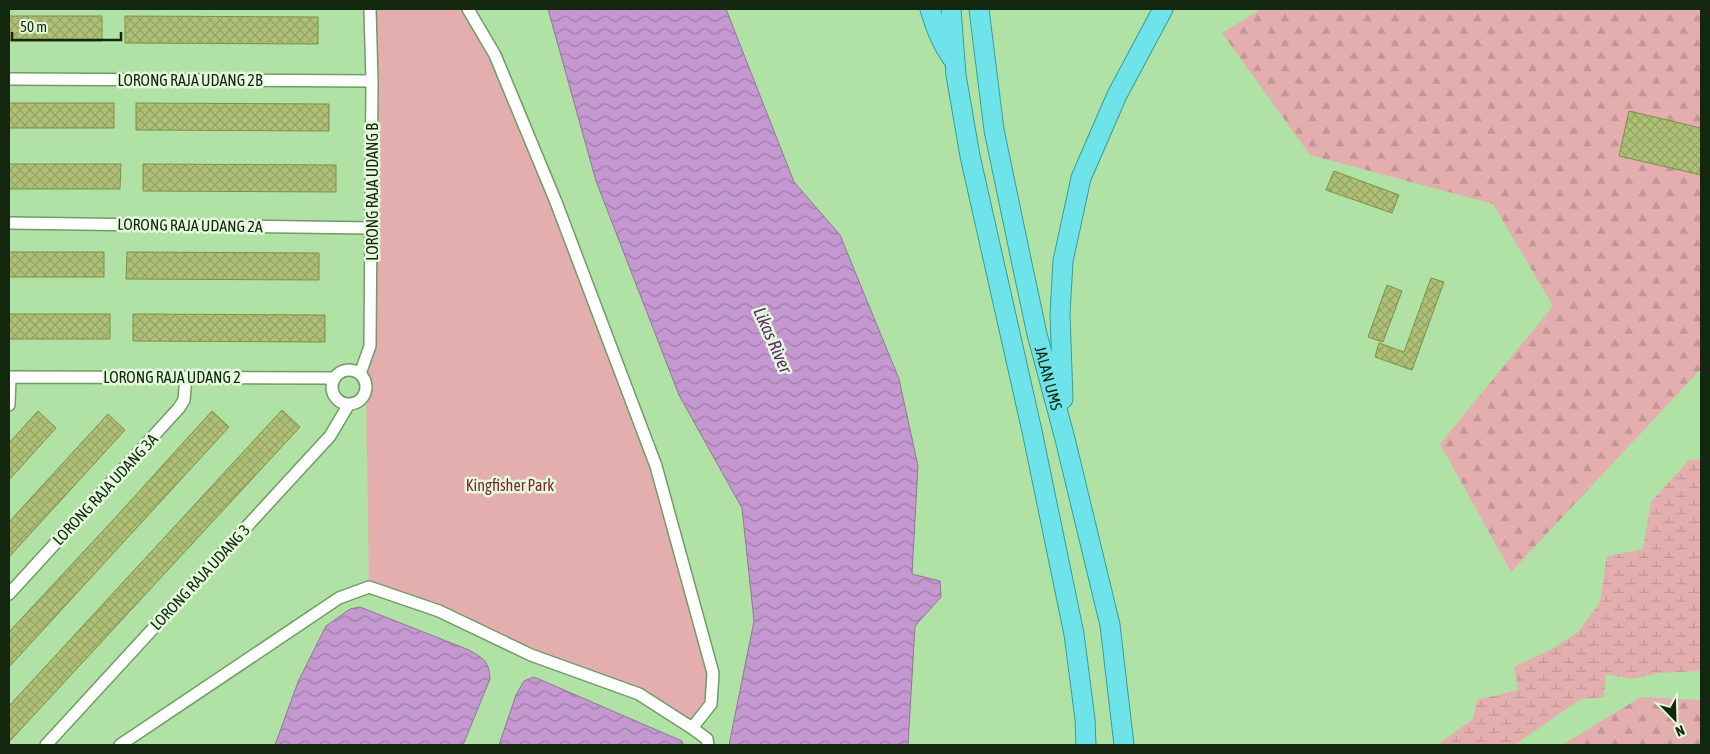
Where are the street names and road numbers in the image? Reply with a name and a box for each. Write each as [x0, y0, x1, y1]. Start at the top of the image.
street label: LORONG RAJA UDANG 2B [118, 71, 263, 89]
street label: LORONG RAJA UDANG B [363, 123, 381, 261]
street label: LORONG RAJA UDANG 2A [117, 215, 263, 235]
street label: JALAN UMS [1032, 344, 1066, 412]
street label: LORONG RAJA UDANG 2 [103, 368, 241, 386]
street label: LORONG RAJA UDANG 3A [49, 430, 161, 548]
street label: LORONG RAJA UDANG 3 [147, 521, 253, 633]

